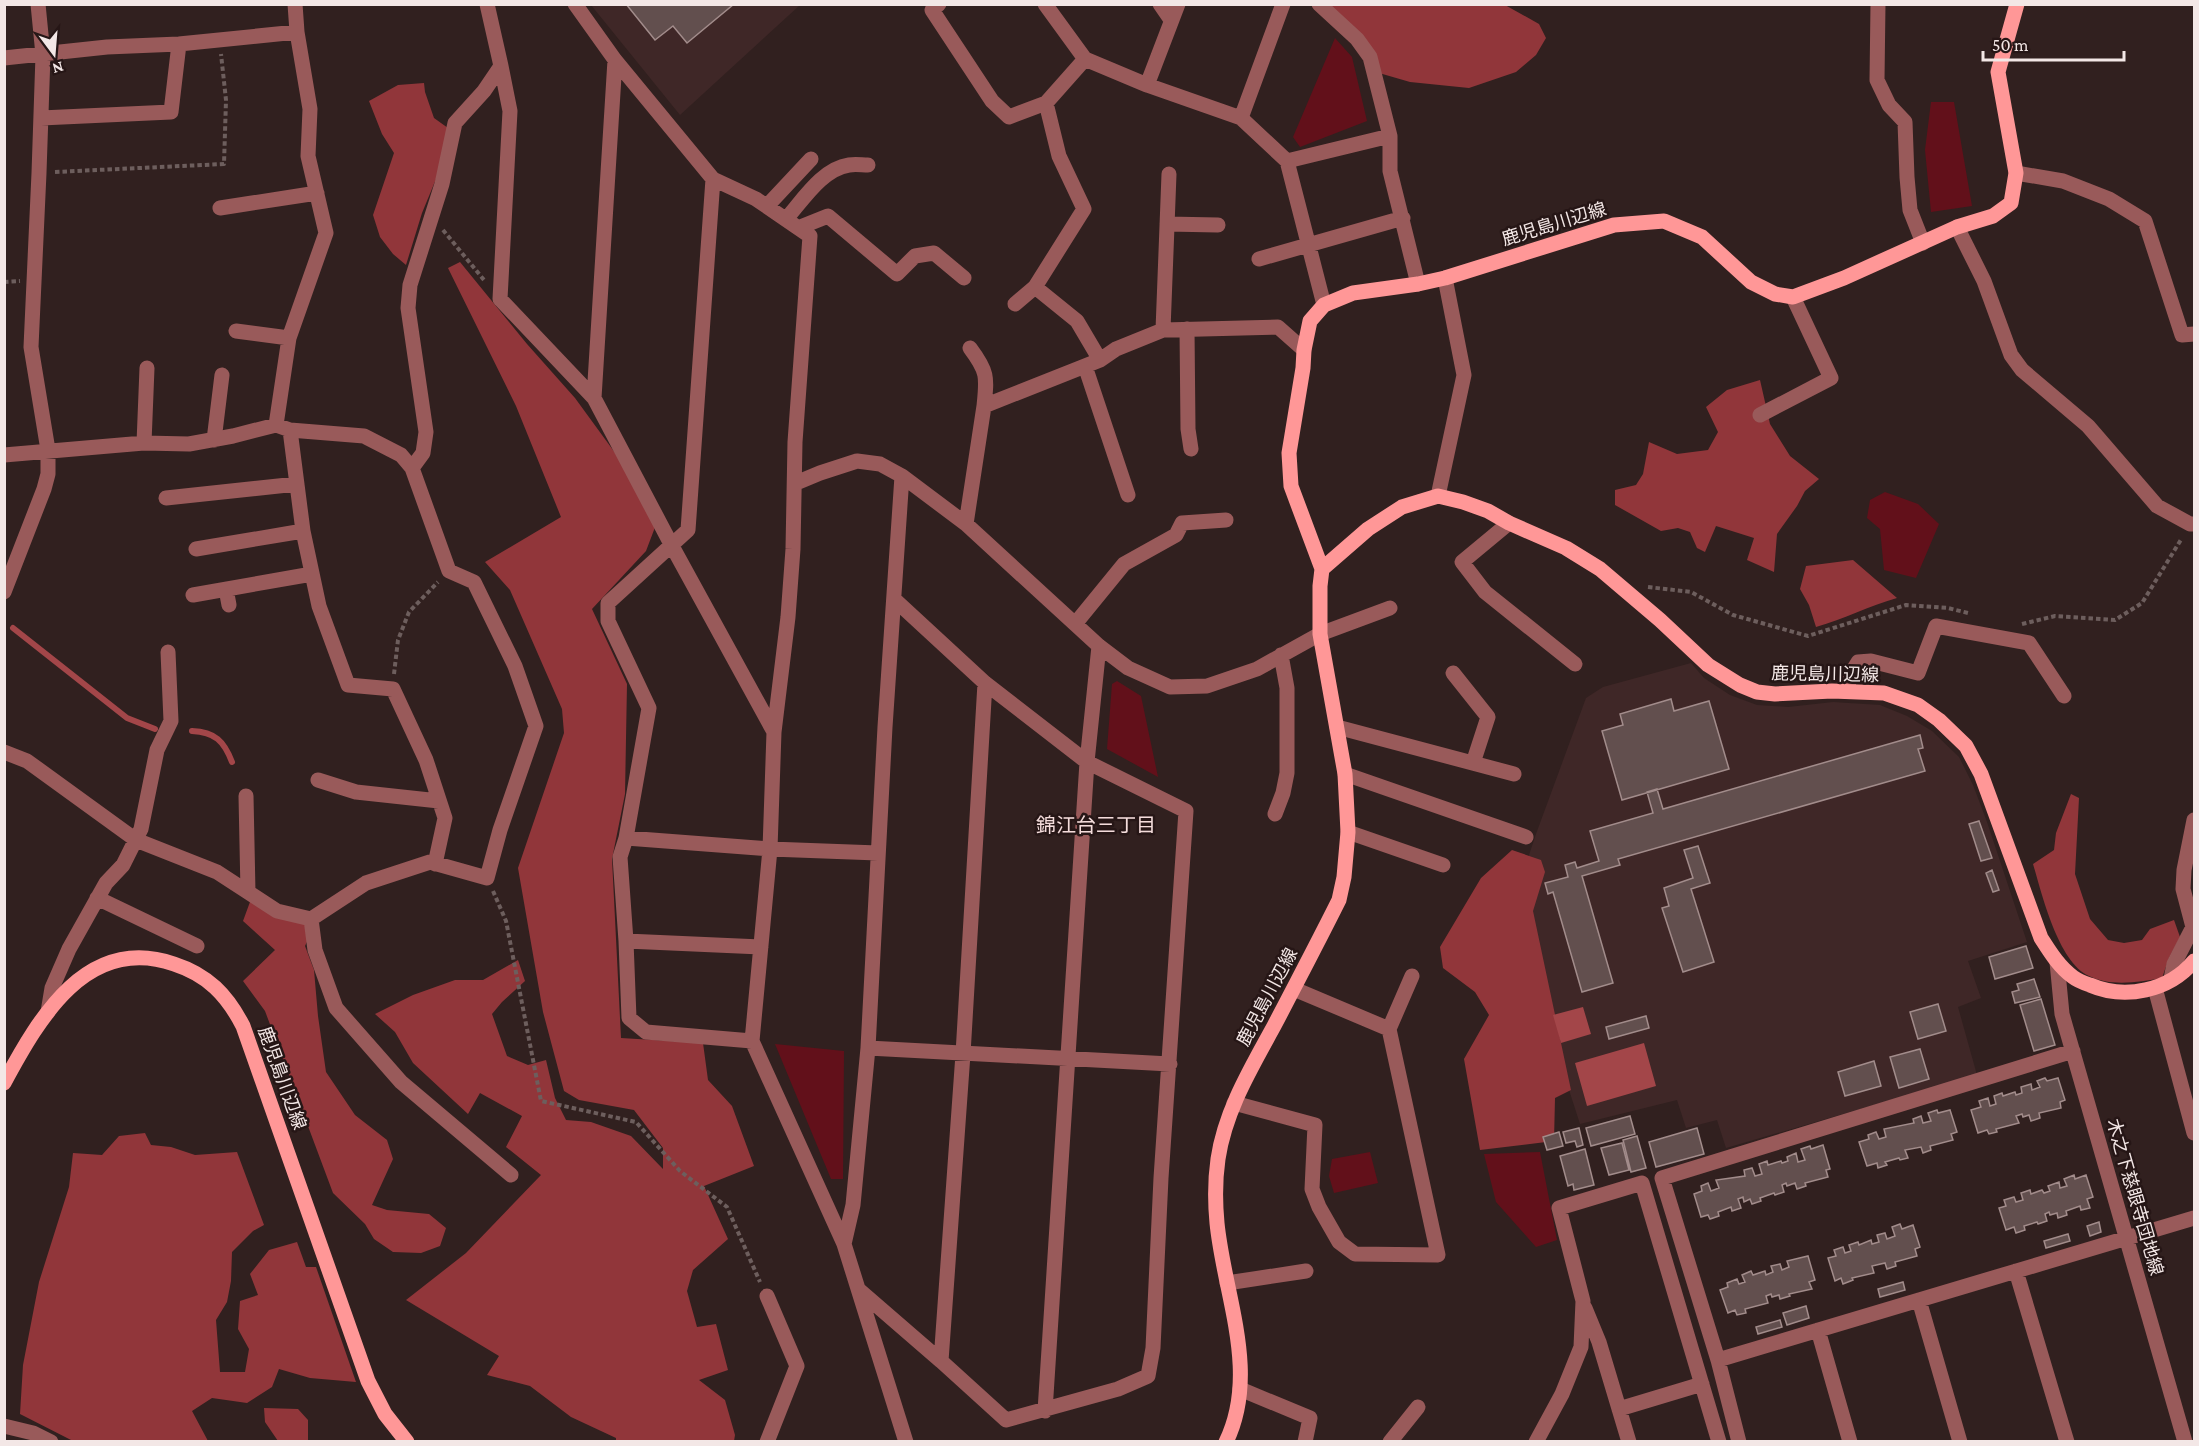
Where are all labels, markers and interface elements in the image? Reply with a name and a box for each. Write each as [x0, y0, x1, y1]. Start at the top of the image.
north arrow [24, 24, 84, 84]
scale bar [1983, 24, 2124, 62]
text: 50 m [1992, 35, 2029, 55]
text: N [50, 58, 66, 78]
street label: 鹿児島川辺線 [1499, 199, 1609, 249]
street label: 鹿児島川辺線 [1771, 663, 1879, 685]
district label: 錦江台三丁目 [1036, 814, 1156, 836]
street label: 鹿児島川辺線 [1233, 945, 1301, 1049]
street label: 鹿児島川辺線 [254, 1024, 310, 1132]
street label: 木之下慈眼寺団地線 [2103, 1116, 2167, 1278]

